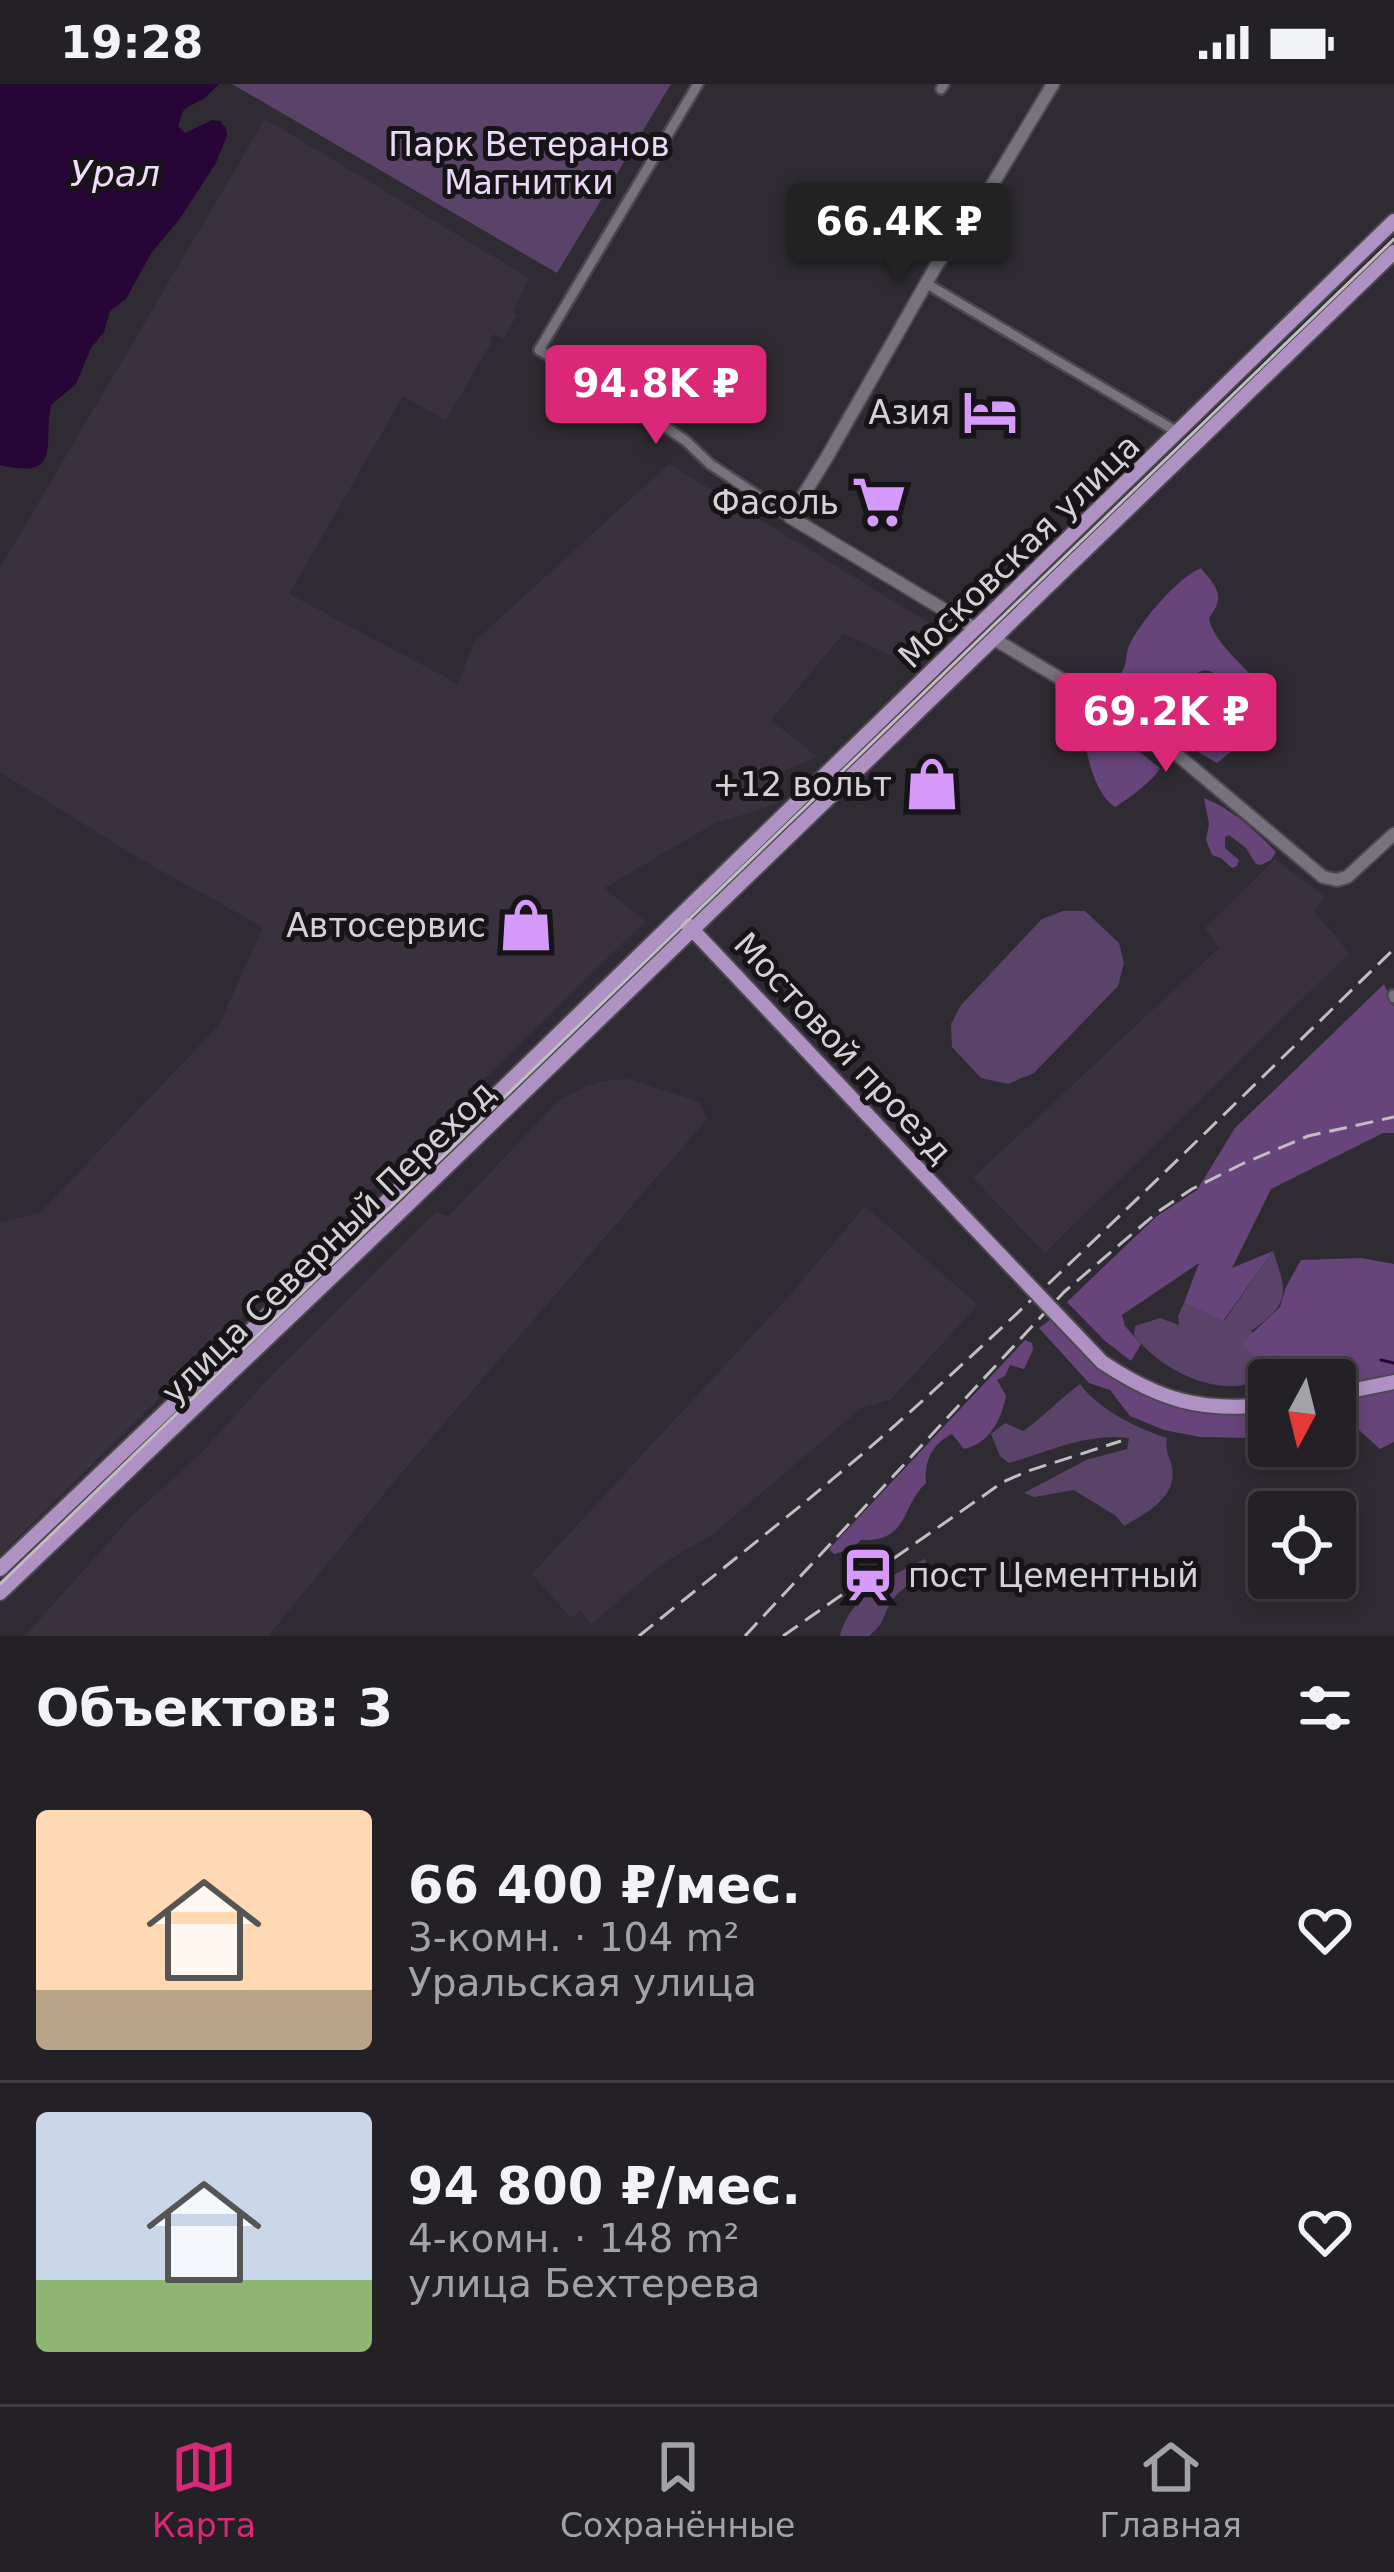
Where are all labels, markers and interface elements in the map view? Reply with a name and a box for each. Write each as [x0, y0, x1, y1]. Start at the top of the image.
text: 19:28 [60, 16, 203, 69]
park label: Парк Ветеранов Магнитки [388, 125, 670, 202]
water label: Урал [70, 153, 160, 194]
pin: 66.4K ₽ [788, 183, 1010, 285]
text: 66.4K ₽ [815, 199, 983, 244]
pin: 94.8K ₽ [545, 345, 767, 447]
text: 94.8K ₽ [572, 361, 740, 406]
hotel icon: Азия [961, 383, 1019, 441]
place label: Азия [869, 393, 950, 432]
street label: Московская улица [890, 426, 1148, 676]
supermarket icon: Фасоль [850, 473, 908, 531]
place label: Фасоль [711, 483, 839, 522]
pin: 69.2K ₽ [1055, 673, 1277, 775]
text: 69.2K ₽ [1082, 689, 1250, 734]
shop icon: +12 вольт [903, 755, 961, 813]
place label: +12 вольт [712, 765, 892, 804]
shop icon: Автосервис [497, 896, 555, 954]
place label: Автосервис [286, 906, 486, 945]
street label: Мостовой проезд [726, 925, 960, 1171]
street label: улица Северный Переход [153, 1072, 503, 1412]
north arrow [1248, 1359, 1356, 1467]
map controls [1248, 1359, 1356, 1599]
button: locate [1248, 1491, 1356, 1599]
station icon: пост Цементный [839, 1546, 897, 1604]
place label: пост Цементный [908, 1556, 1199, 1595]
icon: filters [1292, 1675, 1358, 1741]
text: Объектов: 3 [36, 1679, 393, 1738]
text: 66 400 ₽/мес. [408, 1856, 801, 1915]
icon: home [132, 1858, 276, 2002]
icon: heart [1292, 1897, 1358, 1963]
text: 3-комн. · 104 m² [408, 1915, 739, 1960]
text: Уральская улица [408, 1960, 757, 2005]
text: 94 800 ₽/мес. [408, 2157, 801, 2216]
icon: home [132, 2160, 276, 2304]
icon: heart [1292, 2199, 1358, 2265]
text: 4-комн. · 148 m² [408, 2216, 739, 2261]
text: улица Бехтерева [408, 2261, 760, 2306]
tab: Карта [152, 2434, 256, 2545]
tab: Сохранённые [560, 2434, 795, 2545]
tab: Главная [1099, 2434, 1242, 2545]

